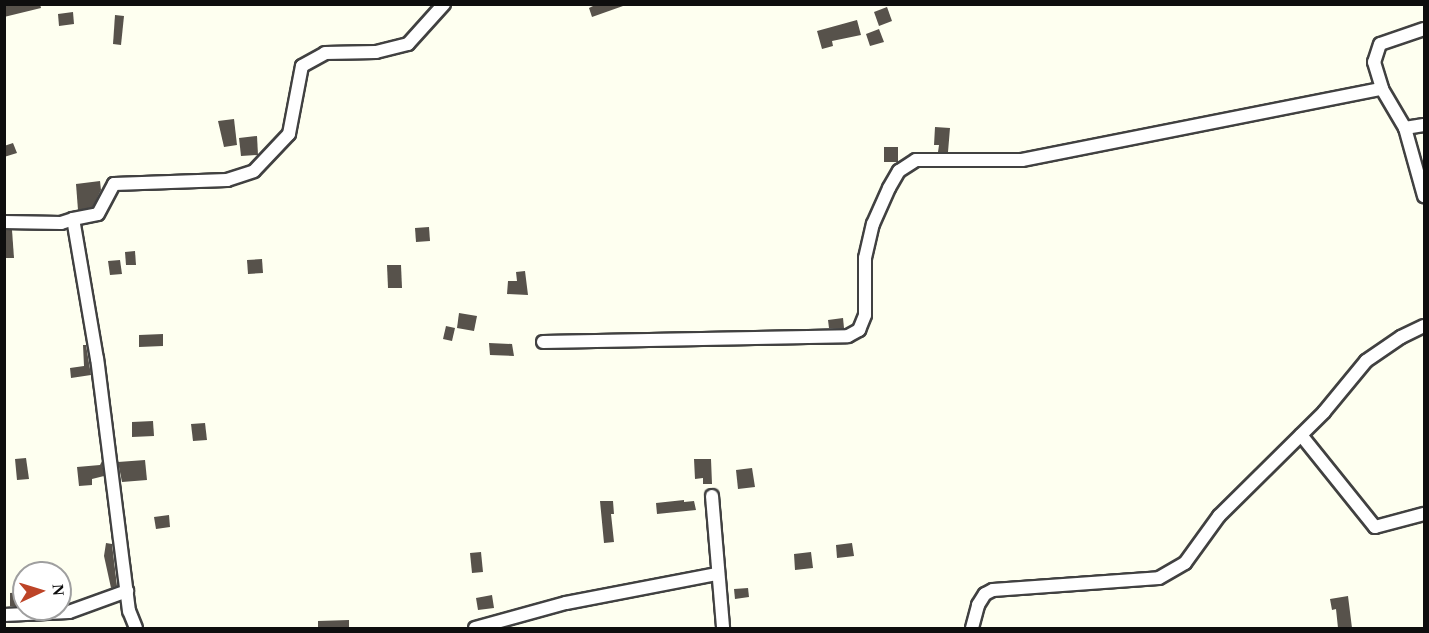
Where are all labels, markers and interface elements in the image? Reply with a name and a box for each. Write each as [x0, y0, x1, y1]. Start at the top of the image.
north arrow [12, 561, 72, 621]
text: N [50, 583, 67, 596]

